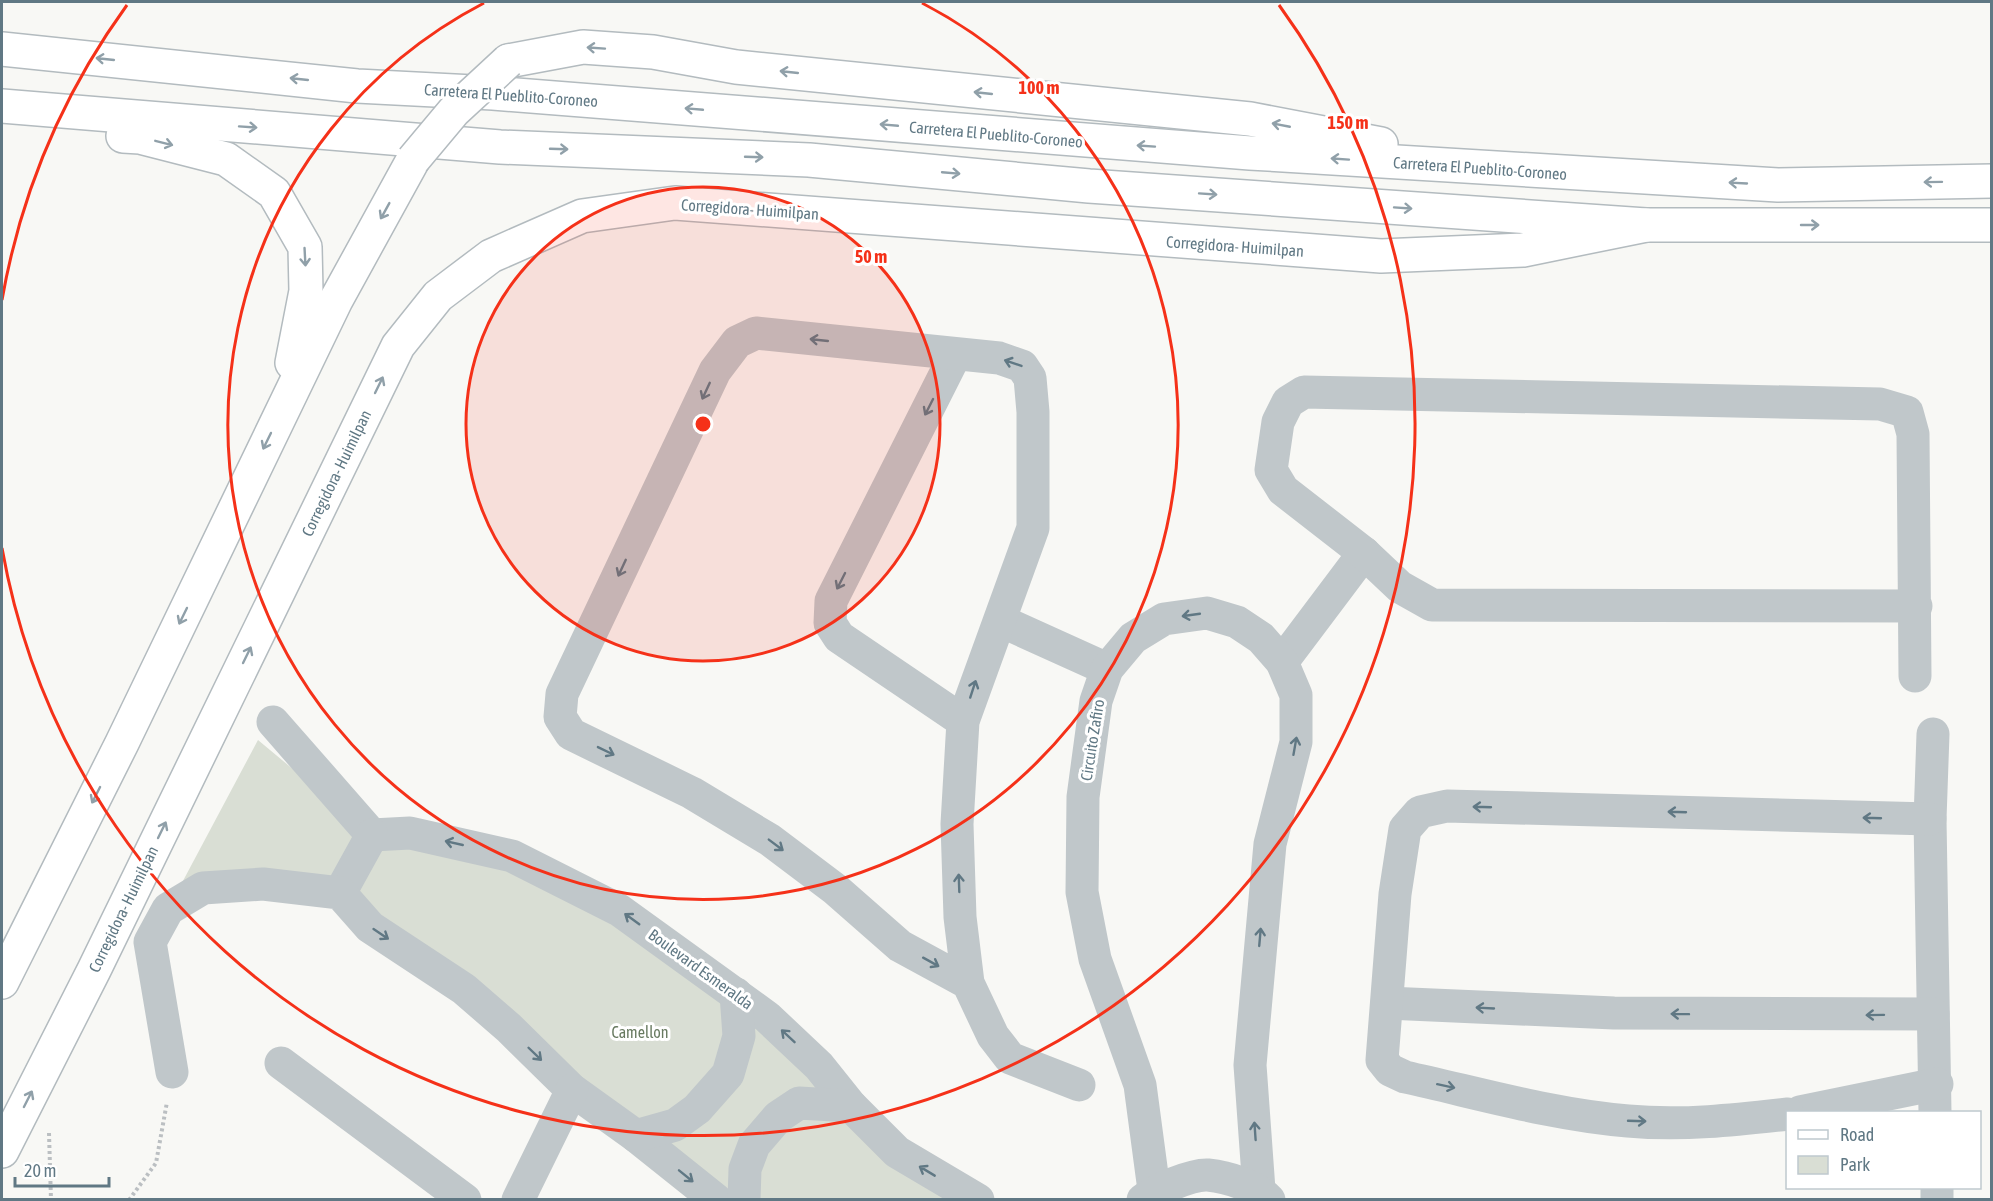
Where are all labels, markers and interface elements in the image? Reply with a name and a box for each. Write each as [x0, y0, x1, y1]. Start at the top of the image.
one-way arrow [587, 42, 606, 53]
one-way arrow [95, 53, 115, 64]
one-way arrow [780, 67, 800, 78]
one-way arrow [289, 74, 309, 85]
text: 100 m [1019, 77, 1059, 98]
street label: Carretera El Pueblito-Coroneo [424, 80, 598, 110]
one-way arrow [974, 87, 994, 98]
one-way arrow [685, 103, 705, 114]
text: 150 m [1328, 112, 1368, 133]
street label: Carretera El Pueblito-Coroneo [909, 117, 1083, 151]
one-way arrow [879, 119, 899, 130]
one-way arrow [1272, 119, 1292, 130]
one-way arrow [238, 122, 258, 133]
one-way arrow [154, 138, 173, 150]
one-way arrow [1136, 140, 1156, 151]
one-way arrow [548, 143, 568, 155]
one-way arrow [743, 152, 763, 163]
one-way arrow [1331, 153, 1351, 164]
street label: Carretera El Pueblito-Coroneo [1393, 153, 1567, 183]
one-way arrow [941, 168, 961, 179]
one-way arrow [1924, 176, 1944, 188]
one-way arrow [1729, 178, 1749, 189]
one-way arrow [1198, 189, 1218, 200]
street label: Corregidora- Huimilpan [680, 195, 819, 224]
one-way arrow [379, 202, 391, 219]
one-way arrow [1392, 203, 1412, 214]
one-way arrow [1799, 219, 1819, 231]
street label: Corregidora- Huimilpan [1165, 232, 1304, 261]
one-way arrow [300, 246, 311, 266]
text: 50 m [855, 246, 887, 267]
one-way arrow [810, 334, 830, 345]
one-way arrow [1004, 356, 1022, 367]
one-way arrow [373, 377, 385, 395]
one-way arrow [699, 382, 711, 400]
one-way arrow [923, 398, 934, 416]
street label: Corregidora- Huimilpan [298, 407, 375, 539]
centre of rings [693, 414, 713, 434]
one-way arrow [261, 431, 273, 449]
one-way arrow [616, 558, 628, 576]
one-way arrow [835, 572, 846, 590]
one-way arrow [176, 607, 188, 625]
one-way arrow [1182, 609, 1202, 620]
one-way arrow [242, 646, 254, 664]
one-way arrow [968, 680, 979, 699]
street label: Circuito Zafiro [1077, 698, 1107, 782]
one-way arrow [1289, 736, 1300, 756]
one-way arrow [596, 745, 614, 757]
one-way arrow [89, 786, 101, 804]
one-way arrow [1472, 801, 1492, 812]
one-way arrow [1667, 806, 1687, 818]
one-way arrow [1862, 812, 1882, 823]
one-way arrow [157, 822, 168, 840]
one-way arrow [445, 837, 464, 848]
one-way arrow [768, 838, 784, 851]
street label: Corregidora- Huimilpan [85, 843, 162, 975]
one-way arrow [953, 873, 965, 893]
one-way arrow [624, 913, 641, 925]
street label: Boulevard Esmeralda [645, 925, 757, 1013]
one-way arrow [1255, 927, 1266, 947]
one-way arrow [373, 928, 389, 940]
one-way arrow [922, 956, 939, 968]
one-way arrow [1476, 1002, 1496, 1013]
one-way arrow [1670, 1008, 1690, 1020]
one-way arrow [1865, 1009, 1885, 1021]
park label: Camellon [611, 1023, 669, 1041]
one-way arrow [780, 1029, 795, 1043]
one-way arrow [527, 1046, 542, 1061]
one-way arrow [1436, 1081, 1455, 1093]
one-way arrow [23, 1090, 34, 1108]
legend [1786, 1111, 1981, 1189]
one-way arrow [1627, 1116, 1647, 1127]
one-way arrow [1249, 1122, 1260, 1142]
text: Road [1840, 1124, 1874, 1145]
scale bar [15, 1150, 110, 1188]
text: Park [1840, 1154, 1870, 1175]
text: 20 m [24, 1160, 56, 1181]
one-way arrow [919, 1164, 936, 1176]
one-way arrow [678, 1170, 694, 1183]

